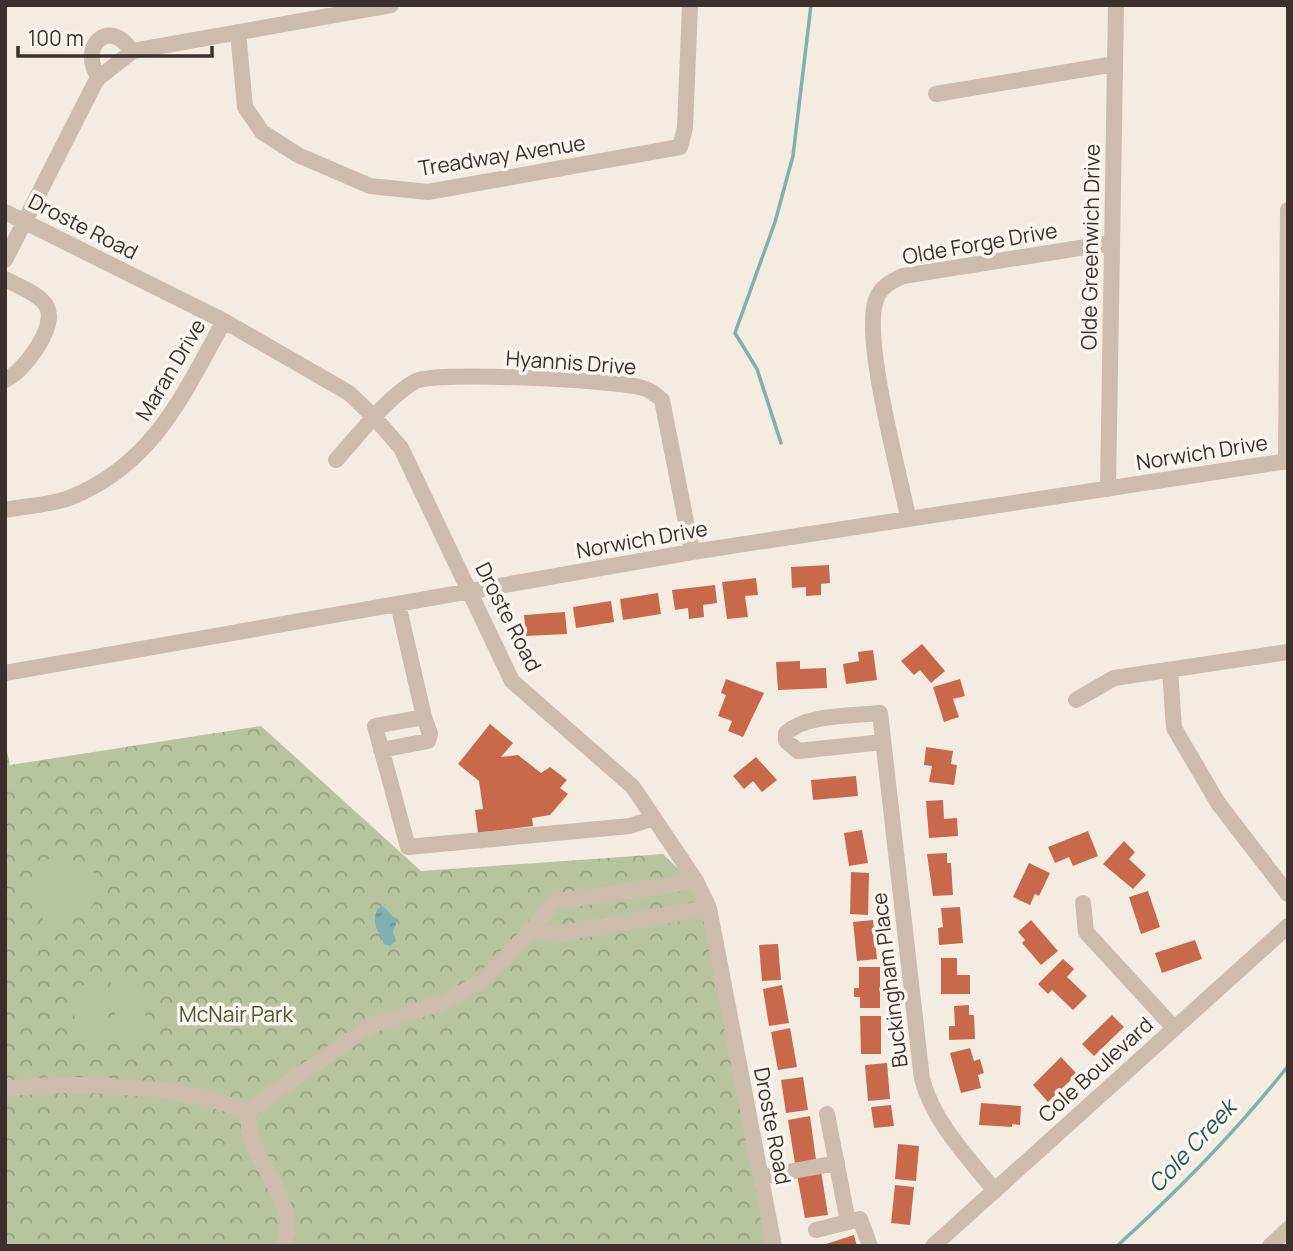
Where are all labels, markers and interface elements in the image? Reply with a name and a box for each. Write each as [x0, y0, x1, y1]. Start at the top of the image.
scale bar [18, 14, 212, 58]
text: 100 m [28, 24, 84, 52]
street label: Treadway Avenue [416, 128, 587, 182]
street label: Olde Greenwich Drive [1074, 144, 1106, 350]
street label: Droste Road [24, 187, 143, 266]
street label: Olde Forge Drive [900, 216, 1059, 270]
street label: Maran Drive [129, 313, 211, 426]
street label: Hyannis Drive [505, 343, 637, 381]
street label: Norwich Drive [1134, 428, 1270, 476]
street label: Norwich Drive [574, 514, 710, 564]
street label: Droste Road [469, 557, 548, 676]
street label: Buckingham Place [864, 891, 914, 1069]
park label: McNair Park [179, 1000, 293, 1028]
street label: Cole Boulevard [1032, 1010, 1159, 1128]
street label: Droste Road [748, 1065, 798, 1187]
water label: Cole Creek [1140, 1089, 1245, 1199]

